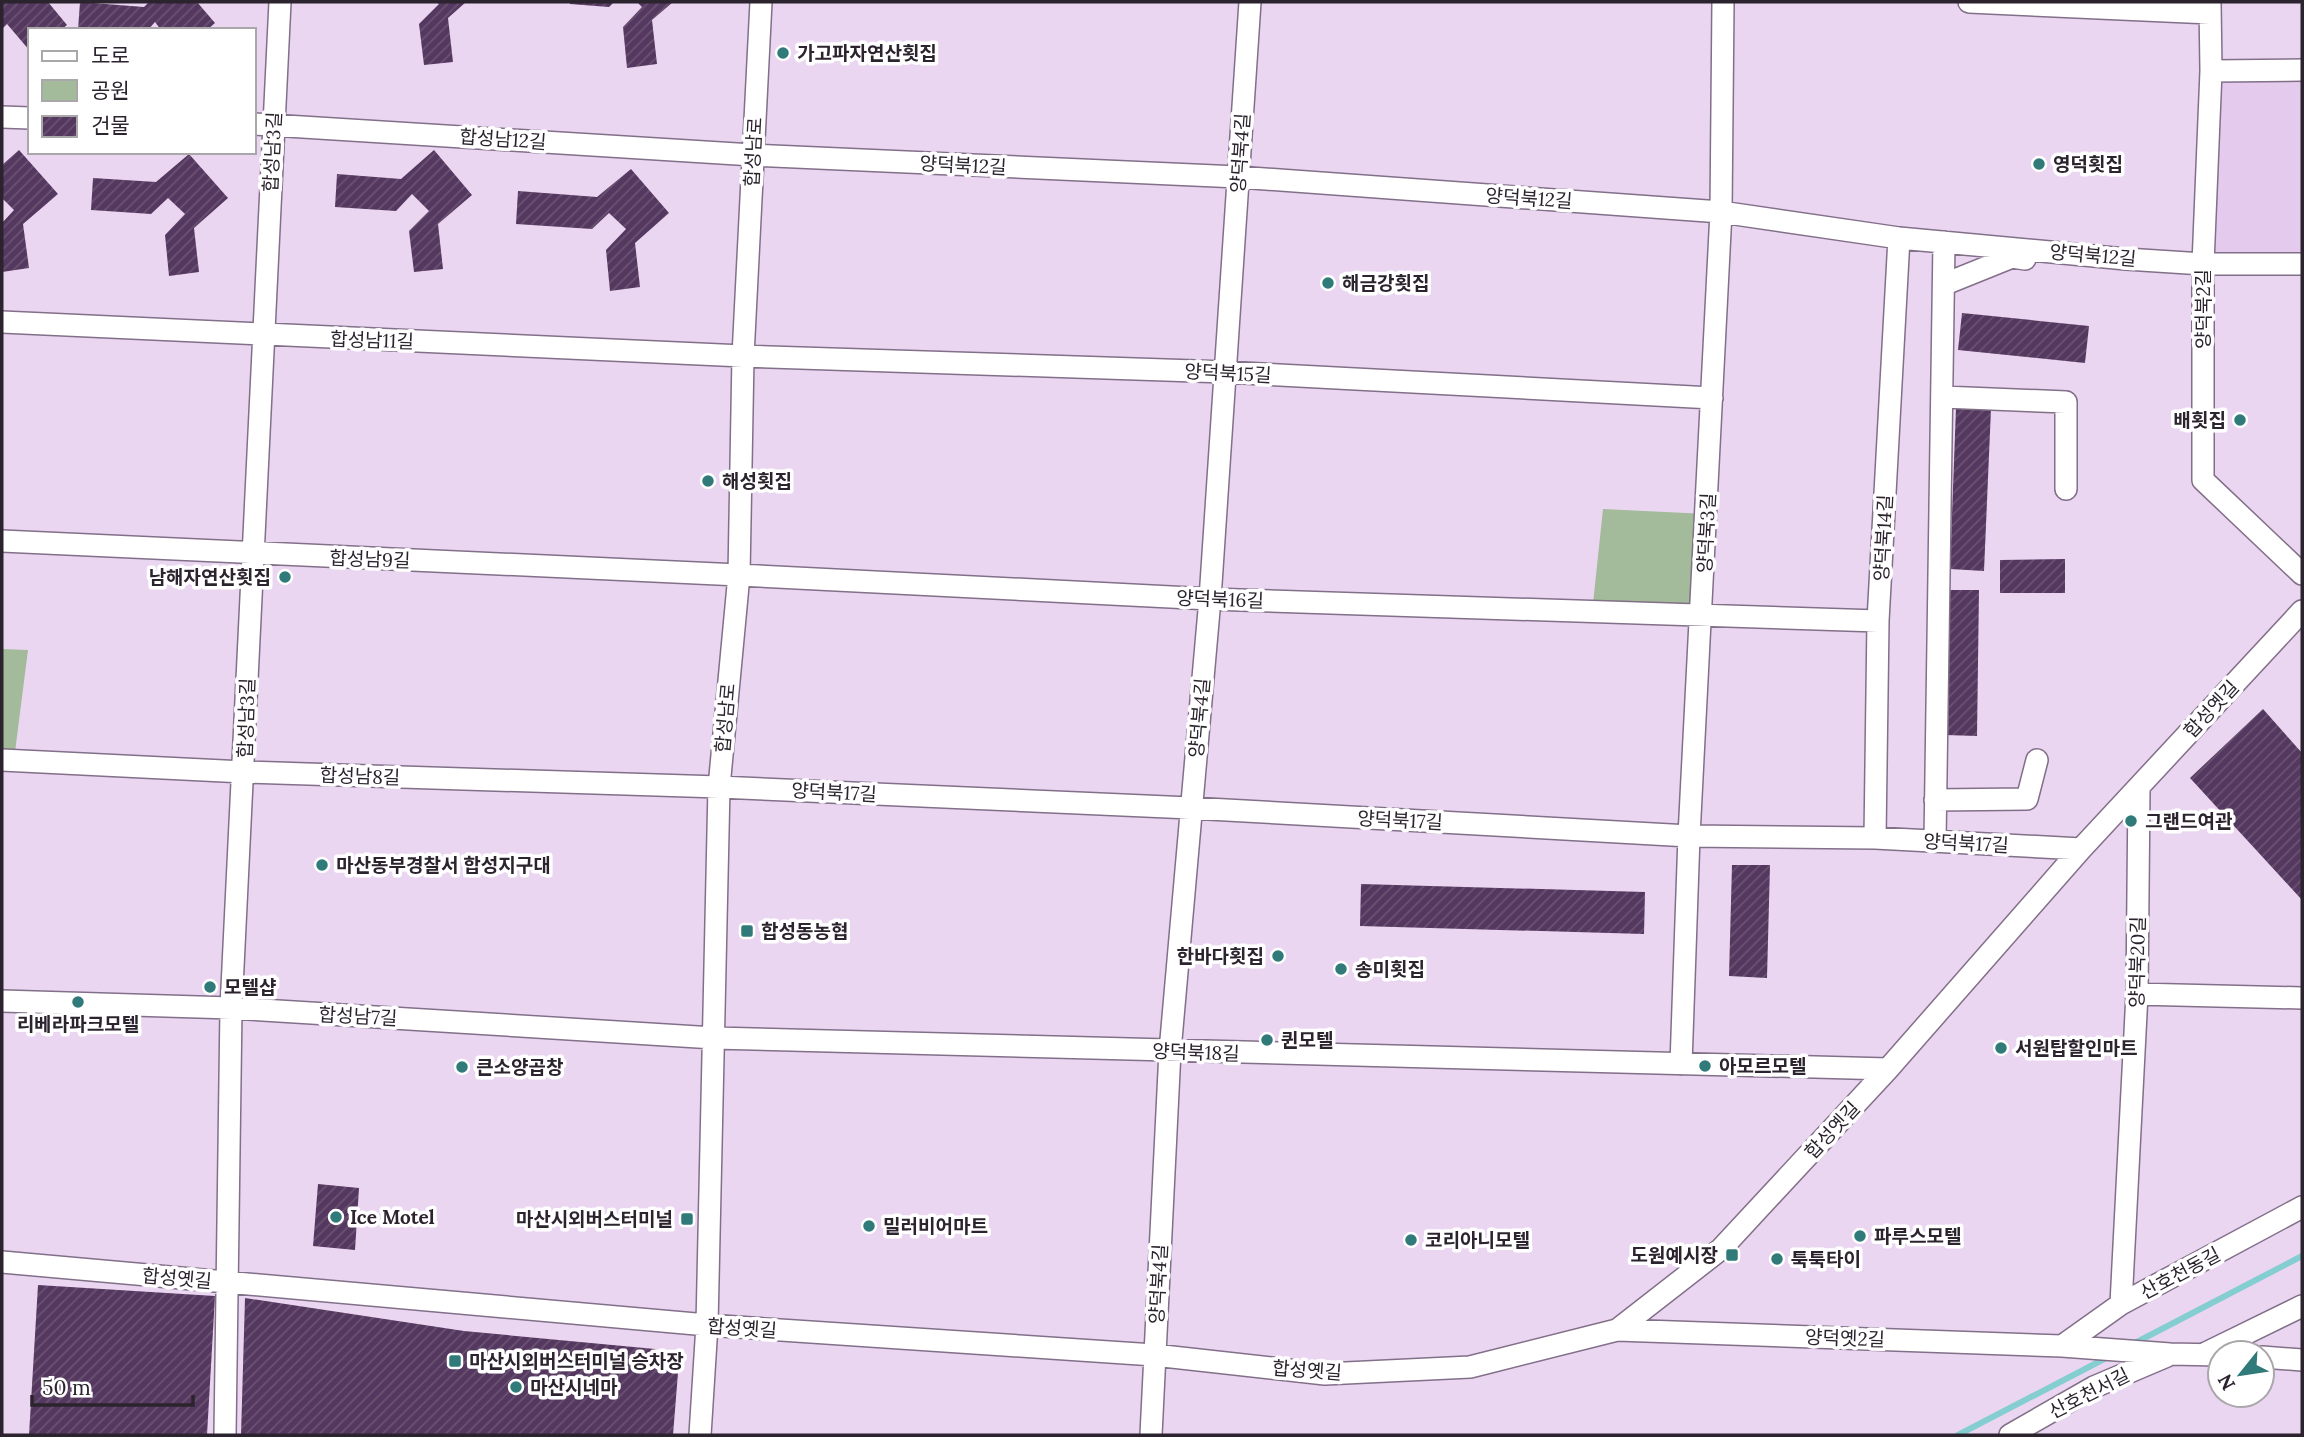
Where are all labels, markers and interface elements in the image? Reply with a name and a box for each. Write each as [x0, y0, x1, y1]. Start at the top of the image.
legend [28, 28, 256, 154]
place label: 가고파자연산횟집 [797, 41, 937, 65]
text: 도로 [91, 42, 130, 69]
marker: 가고파자연산횟집 [775, 45, 791, 61]
text: 공원 [91, 77, 130, 104]
street label: 합성남3길 [258, 111, 286, 193]
text: 건물 [91, 112, 130, 139]
street label: 양덕북4길 [1225, 112, 1255, 194]
street label: 합성남로 [739, 116, 767, 188]
street label: 합성남12길 [459, 124, 547, 154]
street label: 양덕북12길 [919, 151, 1007, 179]
place label: 영덕횟집 [2053, 152, 2123, 176]
marker: 영덕횟집 [2031, 156, 2047, 172]
street label: 양덕북12길 [1485, 183, 1573, 213]
street label: 양덕북12길 [2049, 239, 2137, 271]
street label: 양덕북2길 [2191, 269, 2215, 349]
place label: 해금강횟집 [1342, 271, 1429, 295]
marker: 해금강횟집 [1320, 275, 1336, 291]
street label: 합성남11길 [330, 327, 414, 353]
street label: 양덕북15길 [1184, 359, 1272, 387]
place label: 배횟집 [2174, 408, 2226, 432]
marker: 배횟집 [2232, 412, 2248, 428]
place label: 해성횟집 [722, 469, 792, 493]
marker: 해성횟집 [700, 473, 716, 489]
street label: 양덕북3길 [1692, 492, 1720, 574]
street label: 양덕북14길 [1869, 494, 1897, 582]
street label: 합성남9길 [329, 546, 411, 572]
place label: 남해자연산횟집 [149, 565, 271, 589]
marker: 남해자연산횟집 [277, 569, 293, 585]
street label: 양덕북16길 [1176, 585, 1264, 613]
street label: 합성옛길 [2178, 675, 2244, 743]
street label: 합성남3길 [233, 677, 259, 759]
street label: 양덕북4길 [1184, 677, 1214, 759]
street label: 합성남로 [710, 682, 740, 754]
street label: 합성남8길 [319, 763, 401, 789]
street label: 양덕북17길 [791, 778, 877, 806]
street label: 양덕북17길 [1357, 806, 1443, 834]
place label: 그랜드여관 [2145, 809, 2233, 833]
marker: 그랜드여관 [2123, 813, 2139, 829]
street label: 양덕북17길 [1923, 829, 2009, 857]
place label: 마산동부경찰서 합성지구대 [336, 853, 551, 877]
marker: 마산동부경찰서 합성지구대 [314, 857, 330, 873]
street label: 양덕북20길 [2124, 916, 2150, 1008]
place label: 합성동농협 [761, 919, 848, 943]
marker: 합성동농협 [739, 923, 755, 939]
place label: 한바다횟집 [1177, 944, 1264, 968]
marker: 한바다횟집 [1270, 948, 1286, 964]
place label: 송미횟집 [1355, 957, 1425, 981]
marker: 송미횟집 [1333, 961, 1349, 977]
place label: 모텔샵 [224, 975, 276, 999]
marker: 모텔샵 [202, 979, 218, 995]
marker: 리베라파크모텔 [70, 994, 86, 1010]
street label: 합성남7길 [318, 1002, 398, 1030]
place label: 리베라파크모텔 [17, 1012, 139, 1036]
place label: 퀸모텔 [1281, 1028, 1333, 1052]
marker: 퀸모텔 [1259, 1032, 1275, 1048]
place label: 서원탑할인마트 [2015, 1036, 2137, 1060]
street label: 양덕북18길 [1152, 1038, 1240, 1066]
marker: 서원탑할인마트 [1993, 1040, 2009, 1056]
place label: 아모르모텔 [1719, 1054, 1806, 1078]
place label: 큰소양곱창 [476, 1055, 563, 1079]
marker: 아모르모텔 [1697, 1058, 1713, 1074]
marker: 큰소양곱창 [454, 1059, 470, 1075]
street label: 합성옛길 [1799, 1096, 1865, 1164]
place label: Ice Motel [350, 1205, 435, 1229]
place label: 마산시외버스터미널 [516, 1207, 673, 1231]
marker: Ice Motel [328, 1209, 344, 1225]
marker: 마산시외버스터미널 [679, 1211, 695, 1227]
place label: 밀러비어마트 [883, 1214, 988, 1238]
marker: 밀러비어마트 [861, 1218, 877, 1234]
place label: 파루스모텔 [1874, 1224, 1961, 1248]
place label: 코리아니모텔 [1425, 1228, 1530, 1252]
marker: 파루스모텔 [1852, 1228, 1868, 1244]
marker: 코리아니모텔 [1403, 1232, 1419, 1248]
street label: 산호천동길 [2136, 1242, 2224, 1304]
street label: 양덕북4길 [1144, 1243, 1172, 1325]
place label: 도원예시장 [1631, 1243, 1718, 1267]
marker: 도원예시장 [1724, 1247, 1740, 1263]
place label: 툭툭타이 [1791, 1247, 1861, 1271]
marker: 툭툭타이 [1769, 1251, 1785, 1267]
street label: 합성옛길 [141, 1263, 213, 1293]
street label: 합성옛길 [706, 1314, 778, 1342]
street label: 양덕옛2길 [1805, 1325, 1885, 1351]
north arrow [2206, 1339, 2276, 1409]
place label: 마산시외버스터미널 승차장 [469, 1349, 684, 1373]
marker: 마산시외버스터미널 승차장 [447, 1353, 463, 1369]
street label: 합성옛길 [1271, 1356, 1343, 1384]
street label: 산호천서길 [2045, 1362, 2133, 1424]
scale bar [32, 1364, 192, 1408]
text: N [2212, 1370, 2240, 1395]
text: 50 m [42, 1374, 91, 1401]
place label: 마산시네마 [530, 1375, 618, 1399]
marker: 마산시네마 [508, 1379, 524, 1395]

